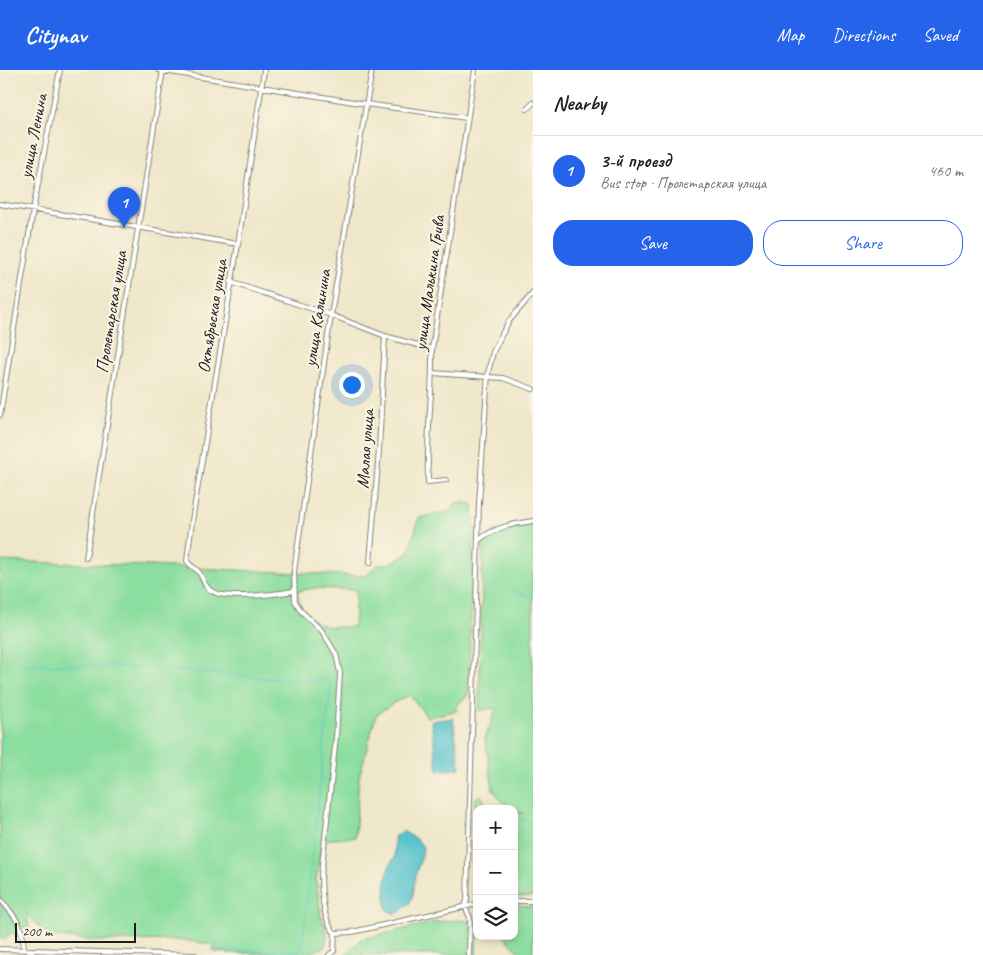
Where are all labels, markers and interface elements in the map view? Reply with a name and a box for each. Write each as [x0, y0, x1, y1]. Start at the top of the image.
text: Citynav [25, 20, 86, 50]
text: Map [777, 24, 804, 46]
text: Directions [832, 24, 895, 46]
text: Saved [923, 24, 958, 46]
street label: улица Ленина [14, 90, 52, 181]
text: Nearby [553, 90, 606, 116]
text: 3-й проезд [600, 149, 671, 173]
text: 1 [565, 161, 573, 181]
text: 460 m [929, 161, 963, 181]
text: Bus stop · Пролетарская улица [600, 173, 766, 193]
pin: 1 [108, 187, 140, 228]
street label: улица Малькина Грива [408, 212, 450, 353]
button: Save [553, 220, 753, 266]
button: Share [763, 220, 963, 266]
street label: Пролетарская улица [91, 248, 132, 375]
street label: Октябрьская улица [192, 256, 232, 375]
street label: улица Калинина [298, 267, 336, 369]
your location [339, 372, 365, 398]
street label: Малая улица [351, 407, 379, 489]
map controls [473, 805, 518, 940]
button: + [473, 805, 518, 850]
button: − [473, 850, 518, 895]
button: layers [473, 895, 518, 940]
scale bar [15, 920, 136, 943]
text: 200 m [22, 923, 52, 940]

